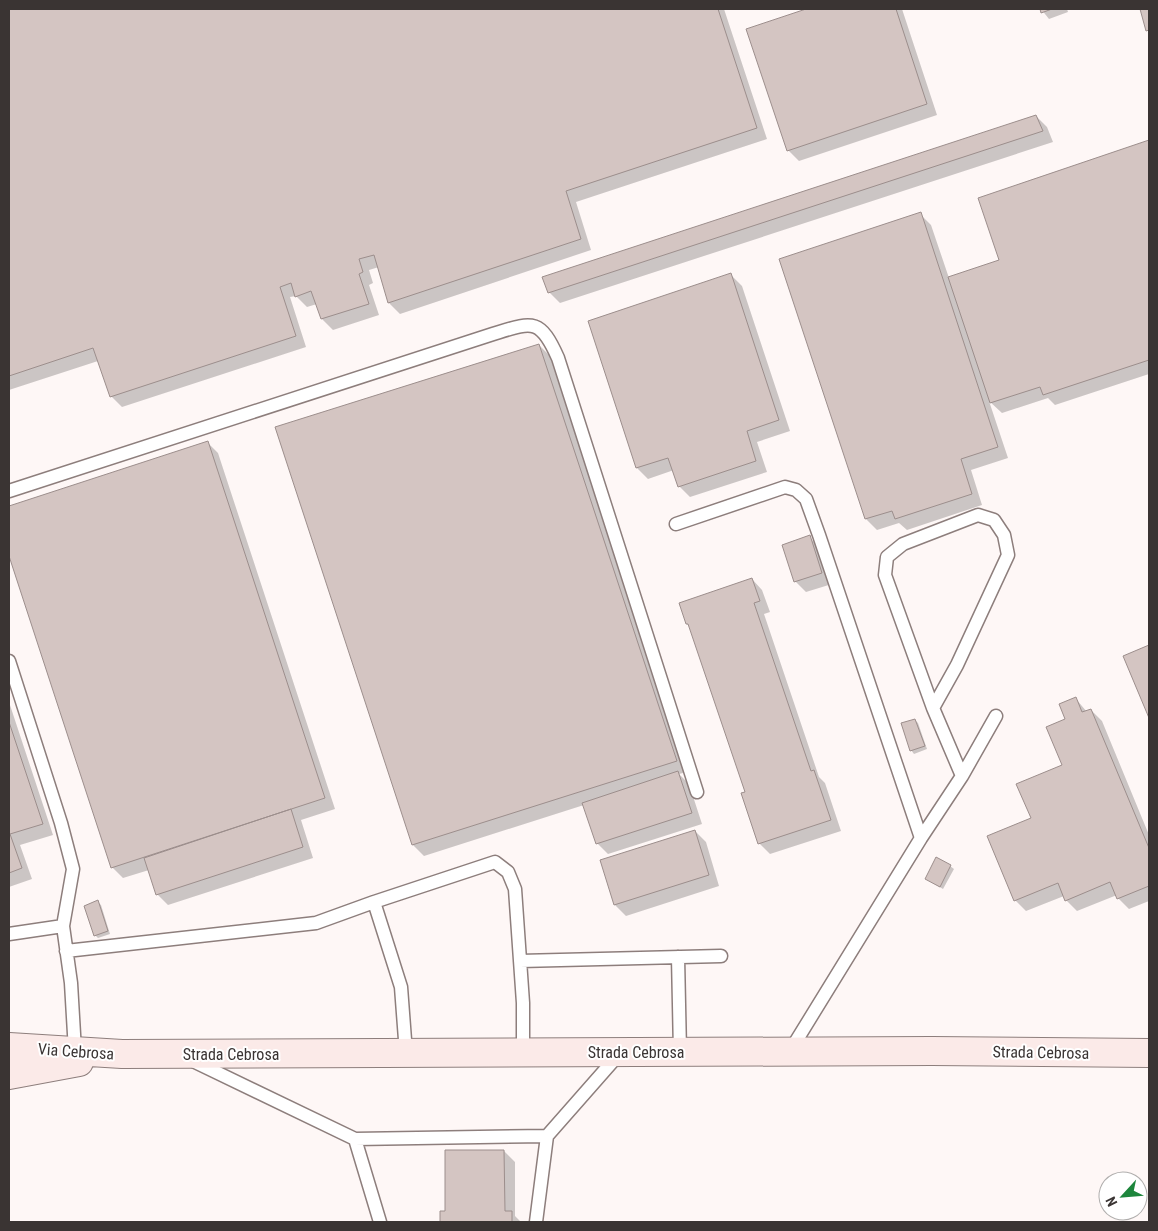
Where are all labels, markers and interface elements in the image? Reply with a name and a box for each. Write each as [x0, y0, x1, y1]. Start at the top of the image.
street label: Via Cebrosa [37, 1039, 115, 1064]
street label: Strada Cebrosa [992, 1042, 1090, 1063]
street label: Strada Cebrosa [588, 1043, 684, 1062]
street label: Strada Cebrosa [183, 1045, 279, 1064]
north arrow [1098, 1171, 1148, 1221]
text: N [1102, 1194, 1120, 1209]

